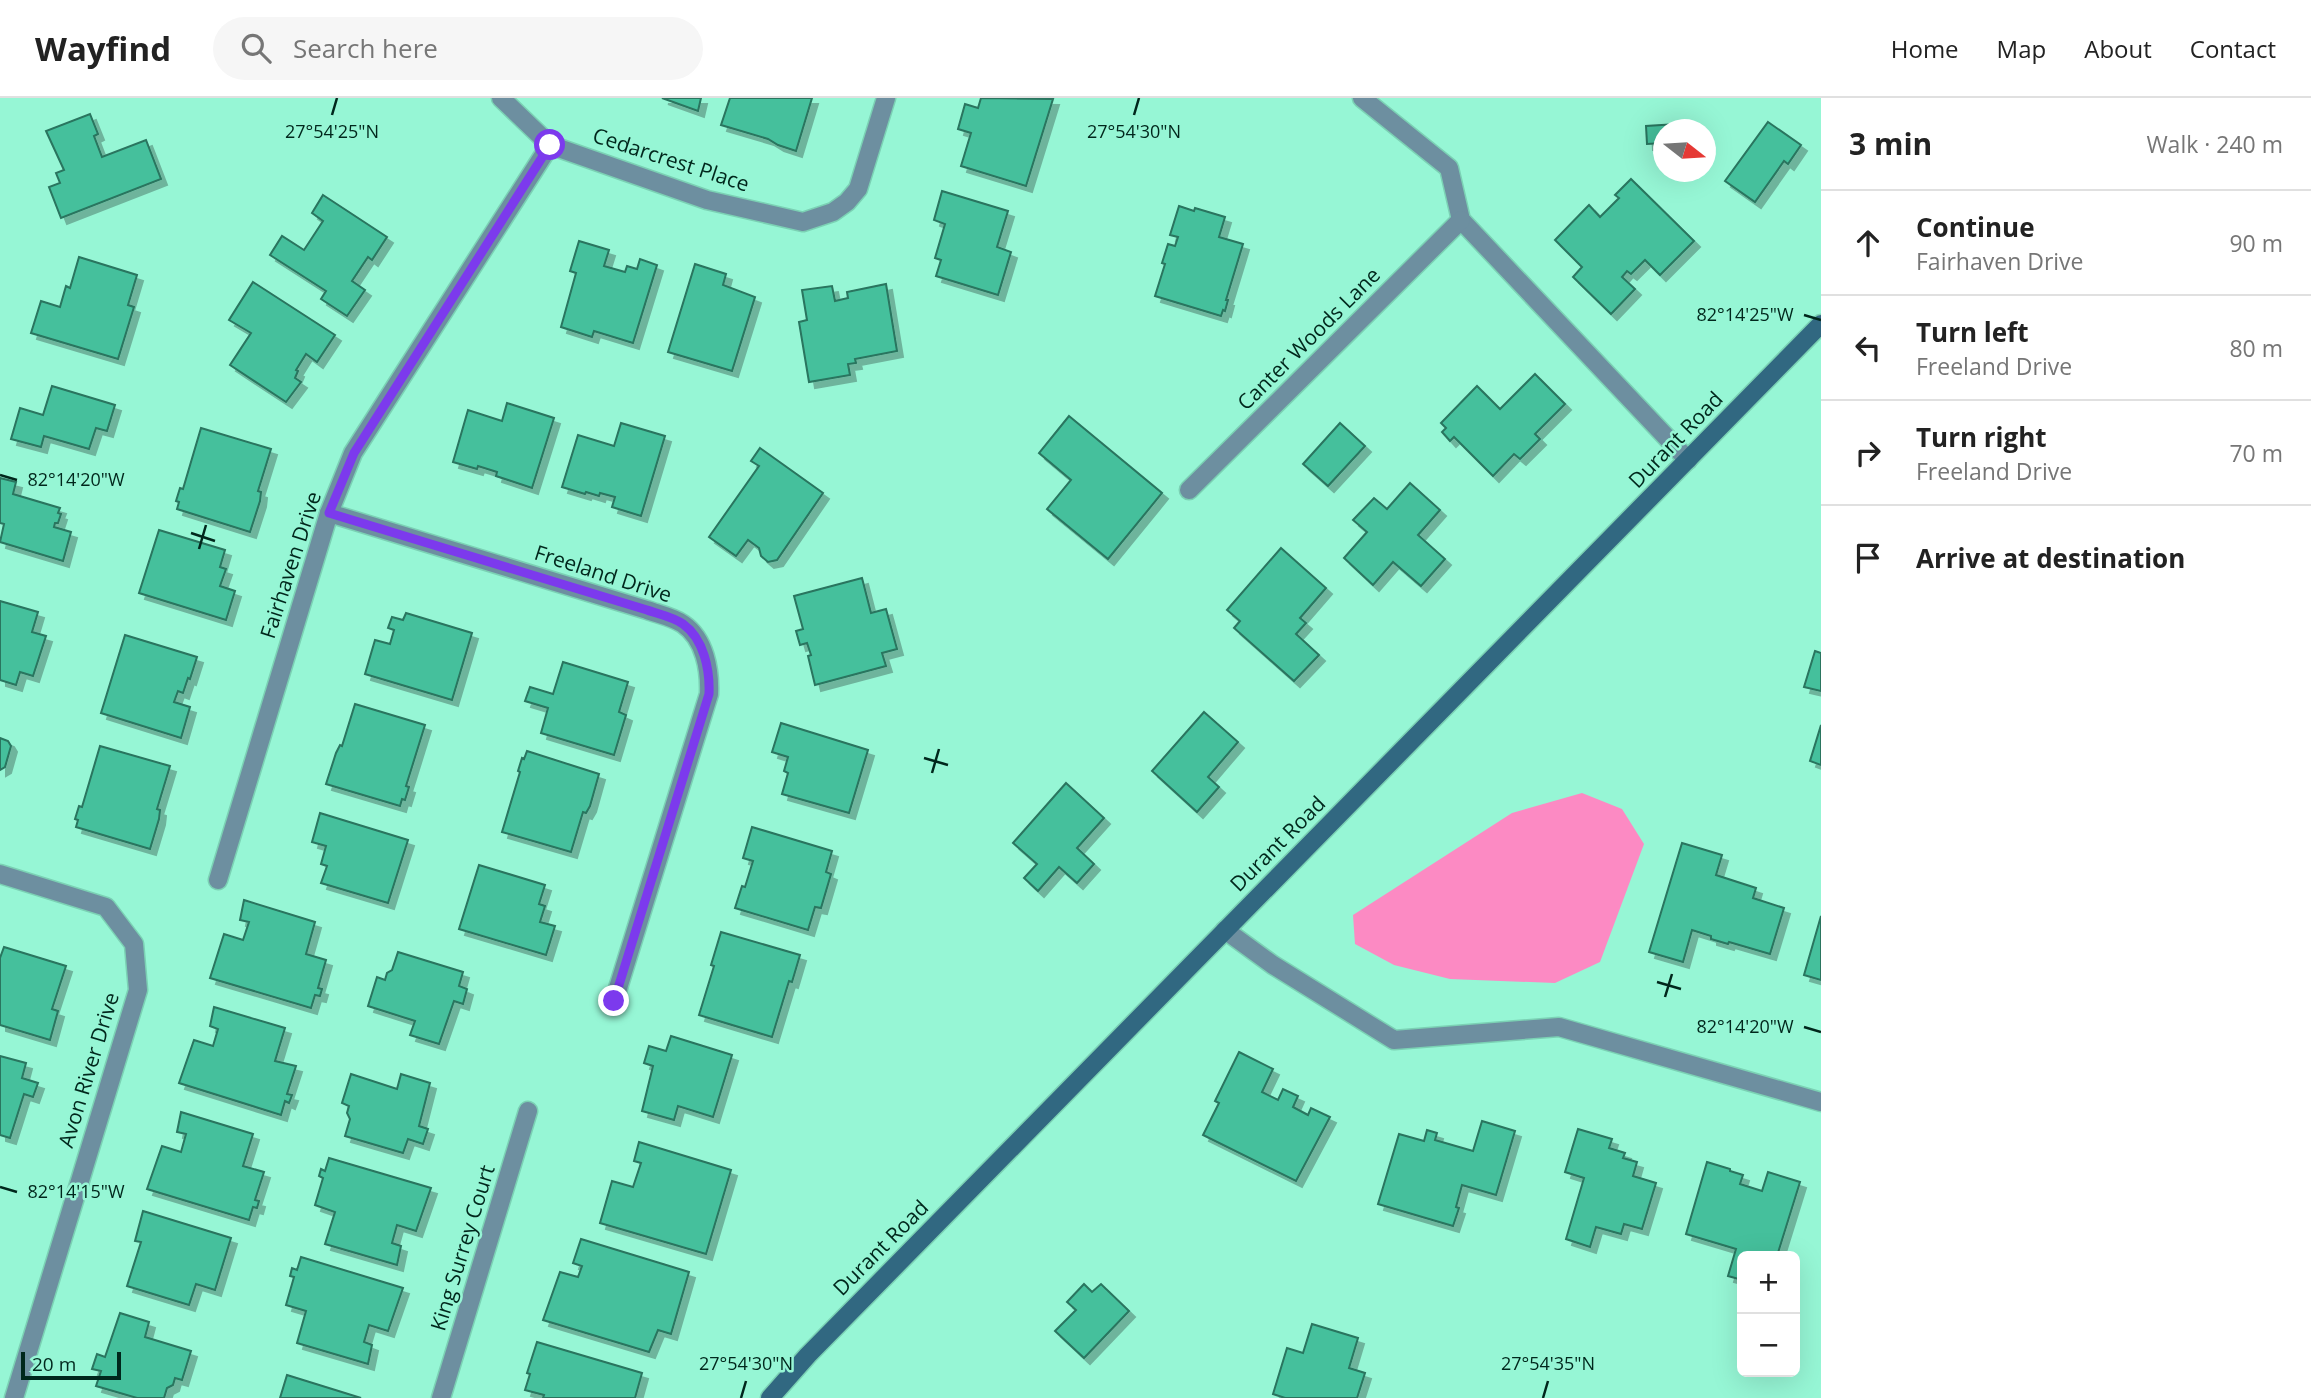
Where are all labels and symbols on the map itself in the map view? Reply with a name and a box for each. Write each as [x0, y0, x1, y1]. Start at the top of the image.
text: 27°54'25"N [285, 119, 379, 143]
text: 27°54'30"N [1087, 119, 1181, 143]
north arrow [1653, 119, 1716, 182]
street label: Cedarcrest Place [589, 121, 753, 198]
route start [534, 129, 565, 160]
street label: Canter Woods Lane [1231, 261, 1386, 416]
text: 82°14'25"W [1696, 302, 1794, 326]
street label: Durant Road [1622, 385, 1729, 494]
text: 82°14'20"W [27, 467, 125, 491]
street label: Fairhaven Drive [253, 488, 327, 642]
street label: Freeland Drive [531, 538, 675, 608]
street label: Durant Road [1223, 789, 1331, 897]
route end [598, 985, 629, 1016]
street label: Avon River Drive [51, 989, 125, 1151]
text: 82°14'20"W [1696, 1014, 1794, 1038]
street label: King Surrey Court [424, 1161, 501, 1334]
text: 82°14'15"W [27, 1179, 125, 1203]
street label: Durant Road [826, 1193, 934, 1301]
scale bar [21, 1349, 121, 1381]
text: 27°54'30"N [699, 1351, 793, 1375]
text: 27°54'35"N [1501, 1351, 1595, 1375]

